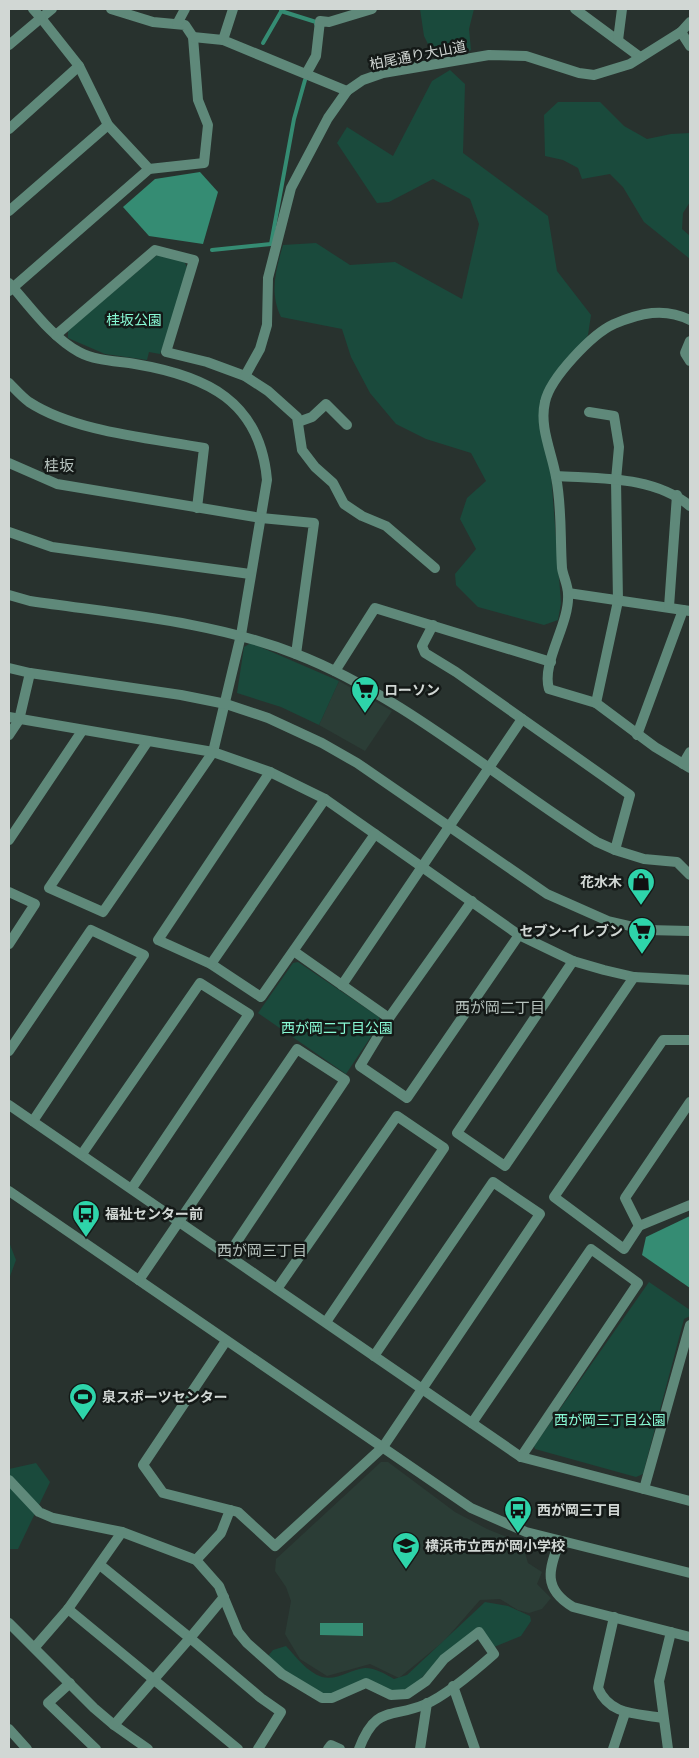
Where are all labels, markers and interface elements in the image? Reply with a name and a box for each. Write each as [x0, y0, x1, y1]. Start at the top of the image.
street label: 柏尾通り大山道 [368, 38, 468, 72]
park label: 桂坂公園 [106, 312, 162, 328]
district label: 桂坂 [44, 457, 74, 475]
supermarket icon: ローソン [350, 675, 380, 714]
place label: ローソン [384, 682, 440, 698]
shop icon: 花水木 [626, 867, 656, 906]
place label: 花水木 [580, 874, 622, 890]
supermarket icon: セブン-イレブン [627, 916, 657, 955]
place label: セブン-イレブン [519, 923, 623, 939]
district label: 西が岡二丁目 [455, 999, 545, 1017]
park label: 西が岡二丁目公園 [281, 1020, 393, 1036]
bus stop icon: 福祉センター前 [71, 1199, 101, 1238]
place label: 福祉センター前 [105, 1206, 203, 1222]
district label: 西が岡三丁目 [217, 1242, 307, 1260]
sports icon: 泉スポーツセンター [68, 1382, 98, 1421]
place label: 泉スポーツセンター [102, 1389, 228, 1405]
park label: 西が岡三丁目公園 [554, 1412, 666, 1428]
bus stop icon: 西が岡三丁目 [503, 1495, 533, 1534]
place label: 西が岡三丁目 [537, 1502, 621, 1518]
school or university icon: 横浜市立西が岡小学校 [391, 1531, 421, 1570]
place label: 横浜市立西が岡小学校 [425, 1538, 565, 1554]

